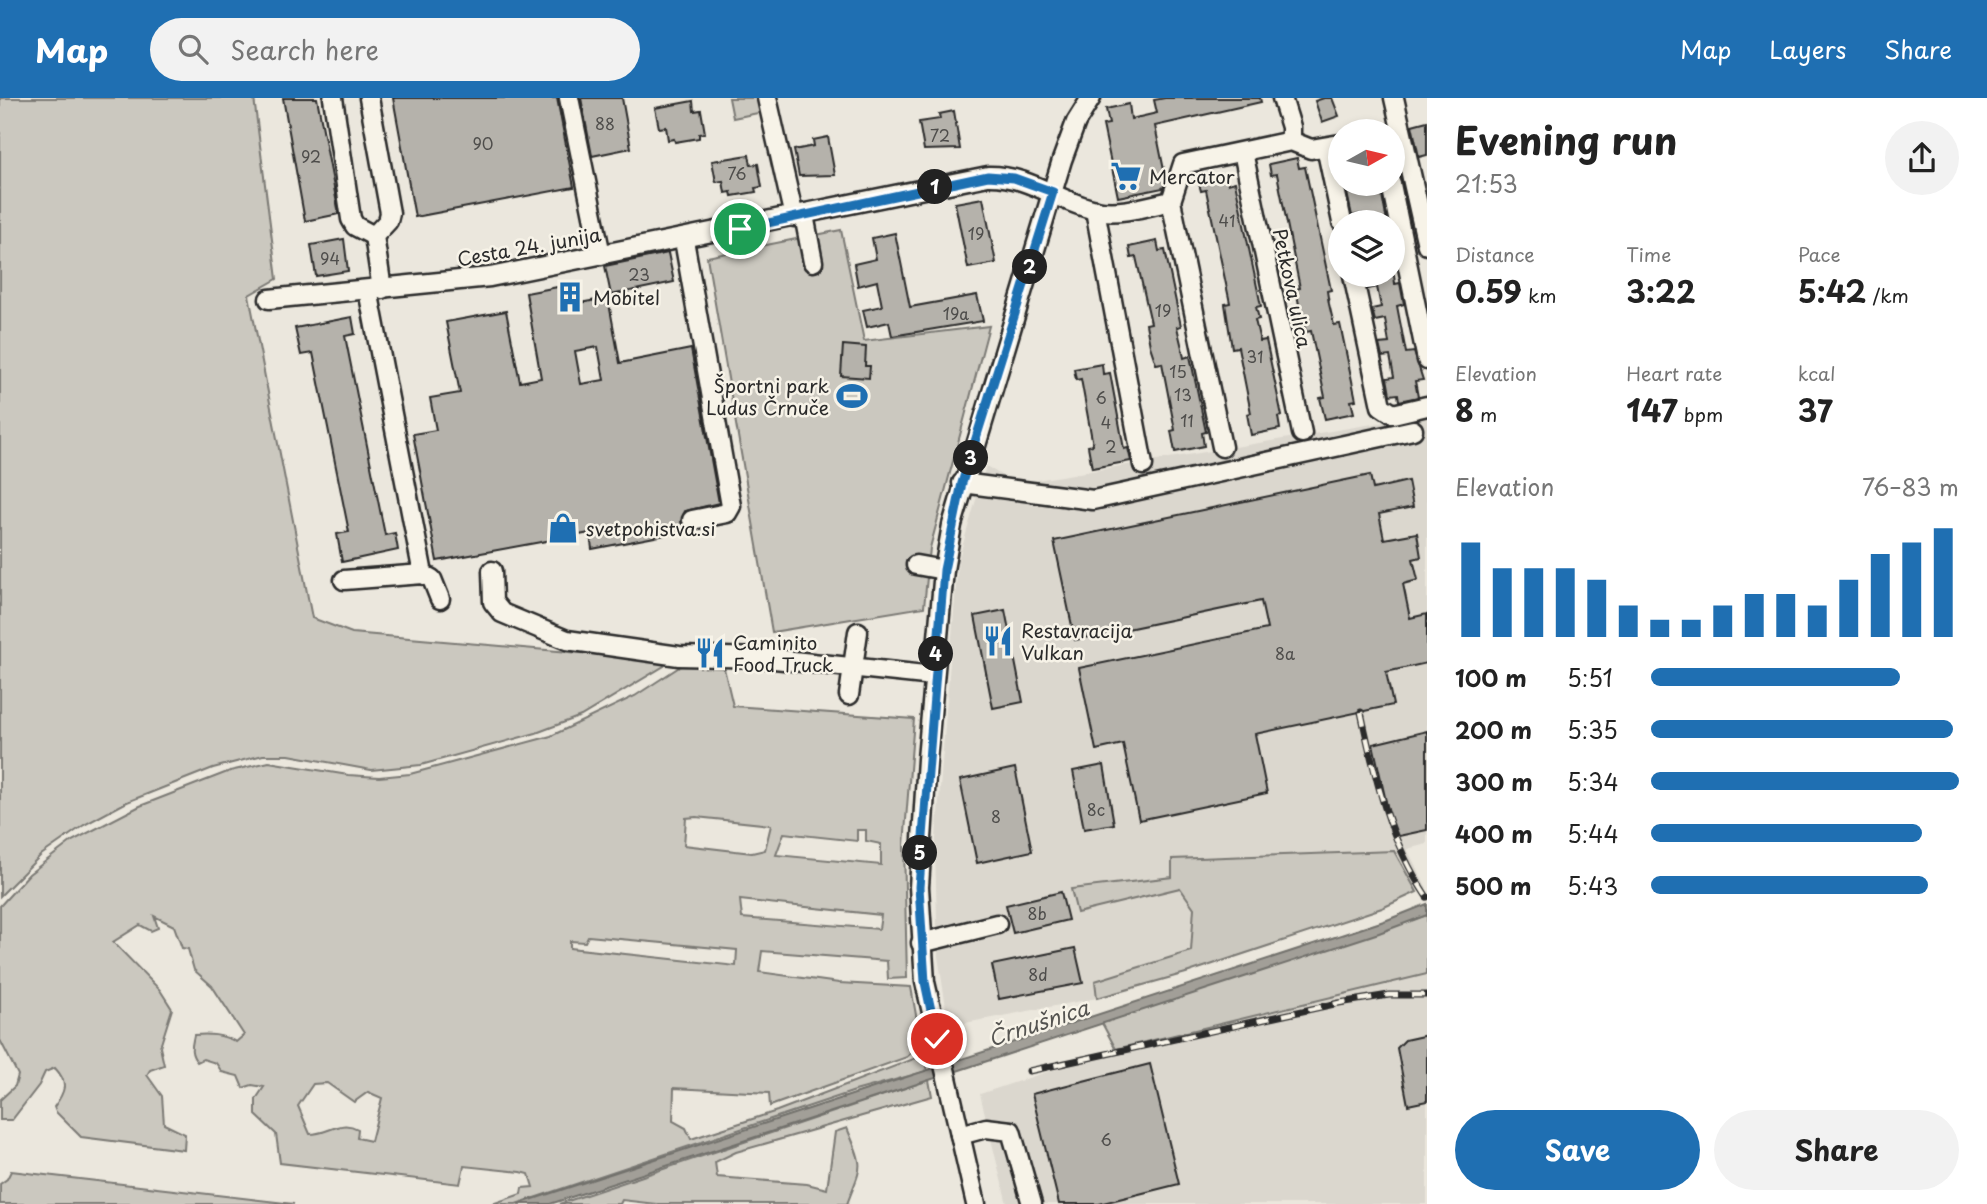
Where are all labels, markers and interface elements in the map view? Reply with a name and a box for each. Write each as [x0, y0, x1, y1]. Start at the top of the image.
search box [150, 18, 640, 81]
text: Map [35, 24, 108, 74]
icon: search [174, 30, 212, 68]
text: Search here [230, 30, 379, 69]
text: Map [1680, 31, 1731, 67]
text: Layers [1769, 31, 1846, 67]
text: Share [1884, 31, 1952, 67]
house number: 88 [595, 111, 615, 135]
text: Evening run [1455, 111, 1677, 168]
north arrow [1328, 119, 1405, 196]
map controls [1328, 119, 1405, 287]
button: share [1885, 121, 1959, 195]
house number: 72 [930, 123, 950, 147]
house number: 90 [472, 131, 494, 155]
house number: 92 [301, 144, 321, 168]
supermarket icon: Mercator [1109, 159, 1143, 193]
house number: 76 [727, 161, 747, 185]
place label: Mercator [1149, 162, 1235, 190]
text: 21:53 [1455, 166, 1518, 201]
pin: 1 [918, 170, 953, 204]
text: 1 [930, 172, 939, 200]
pin [710, 199, 770, 259]
house number: 41 [1219, 208, 1235, 232]
icon: arrive [721, 210, 759, 248]
button: layers [1328, 210, 1405, 287]
street label: Cesta 24. junija [455, 219, 604, 272]
house number: 19 [968, 221, 984, 245]
street label: Petkova ulica [1267, 226, 1319, 350]
text: Distance [1455, 240, 1535, 268]
text: Time [1626, 240, 1671, 268]
text: Pace [1798, 240, 1841, 268]
house number: 94 [320, 246, 340, 270]
pin: 2 [1012, 250, 1048, 284]
text: 2 [1023, 252, 1036, 280]
house number: 23 [628, 262, 650, 286]
text: 0.59 [1455, 268, 1522, 313]
text: 3:22 [1626, 268, 1696, 313]
text: 5:42 [1798, 268, 1866, 313]
building icon: Mobitel [553, 280, 587, 314]
text: km [1522, 281, 1557, 309]
text: /km [1866, 281, 1909, 309]
place label: Mobitel [593, 283, 660, 311]
house number: 19 [1155, 298, 1171, 322]
house number: 19a [943, 301, 969, 325]
house number: 31 [1247, 344, 1263, 368]
house number: 15 [1169, 359, 1187, 383]
text: Elevation [1455, 359, 1537, 387]
text: Heart rate [1626, 359, 1722, 387]
text: kcal [1798, 359, 1836, 387]
place label: Športni park Ludus Črnuče [706, 371, 829, 421]
sports icon: Športni park Ludus Črnuče [835, 379, 869, 413]
house number: 13 [1174, 382, 1192, 406]
house number: 6 [1095, 385, 1107, 409]
text: 8 [1455, 387, 1474, 432]
text: 147 [1626, 387, 1678, 432]
text: 37 [1798, 387, 1833, 432]
text: m [1474, 400, 1497, 428]
text: bpm [1678, 400, 1723, 428]
house number: 11 [1180, 408, 1194, 432]
house number: 4 [1101, 410, 1111, 434]
house number: 2 [1105, 434, 1117, 458]
pin: 3 [954, 440, 988, 476]
text: 3 [964, 443, 977, 471]
text: Elevation [1455, 469, 1554, 504]
text: 76–83 m [1862, 469, 1959, 504]
shop icon: svetpohistva.si [546, 511, 580, 545]
place label: svetpohistva.si [586, 514, 716, 542]
place label: Restavracija Vulkan [1021, 616, 1132, 666]
restaurant icon: Restavracija Vulkan [981, 624, 1015, 658]
place label: Caminito Food Truck [733, 628, 834, 678]
restaurant icon: Caminito Food Truck [693, 636, 727, 670]
pin: 4 [918, 636, 954, 672]
text: 4 [929, 639, 942, 667]
house number: 8a [1275, 641, 1295, 665]
text: 100 m [1455, 660, 1527, 695]
text: 5:51 [1567, 660, 1613, 695]
text: 200 m [1455, 712, 1532, 747]
text: 5:35 [1567, 712, 1618, 747]
text: 300 m [1455, 764, 1533, 799]
text: 5:34 [1567, 764, 1619, 799]
house number: 8c [1087, 797, 1105, 821]
house number: 8 [991, 804, 1001, 828]
text: 400 m [1455, 816, 1533, 851]
text: 5:44 [1567, 816, 1619, 851]
pin: 5 [902, 836, 937, 870]
text: 5 [913, 838, 926, 866]
text: 500 m [1455, 868, 1532, 903]
text: 5:43 [1567, 868, 1618, 903]
house number: 8b [1027, 901, 1047, 925]
house number: 8d [1028, 962, 1048, 986]
water label: Črnušnica [984, 990, 1093, 1053]
pin [907, 1009, 967, 1069]
icon: check [918, 1020, 956, 1058]
button: Save [1455, 1110, 1700, 1190]
button: Share [1714, 1110, 1959, 1190]
house number: 6 [1100, 1127, 1112, 1151]

